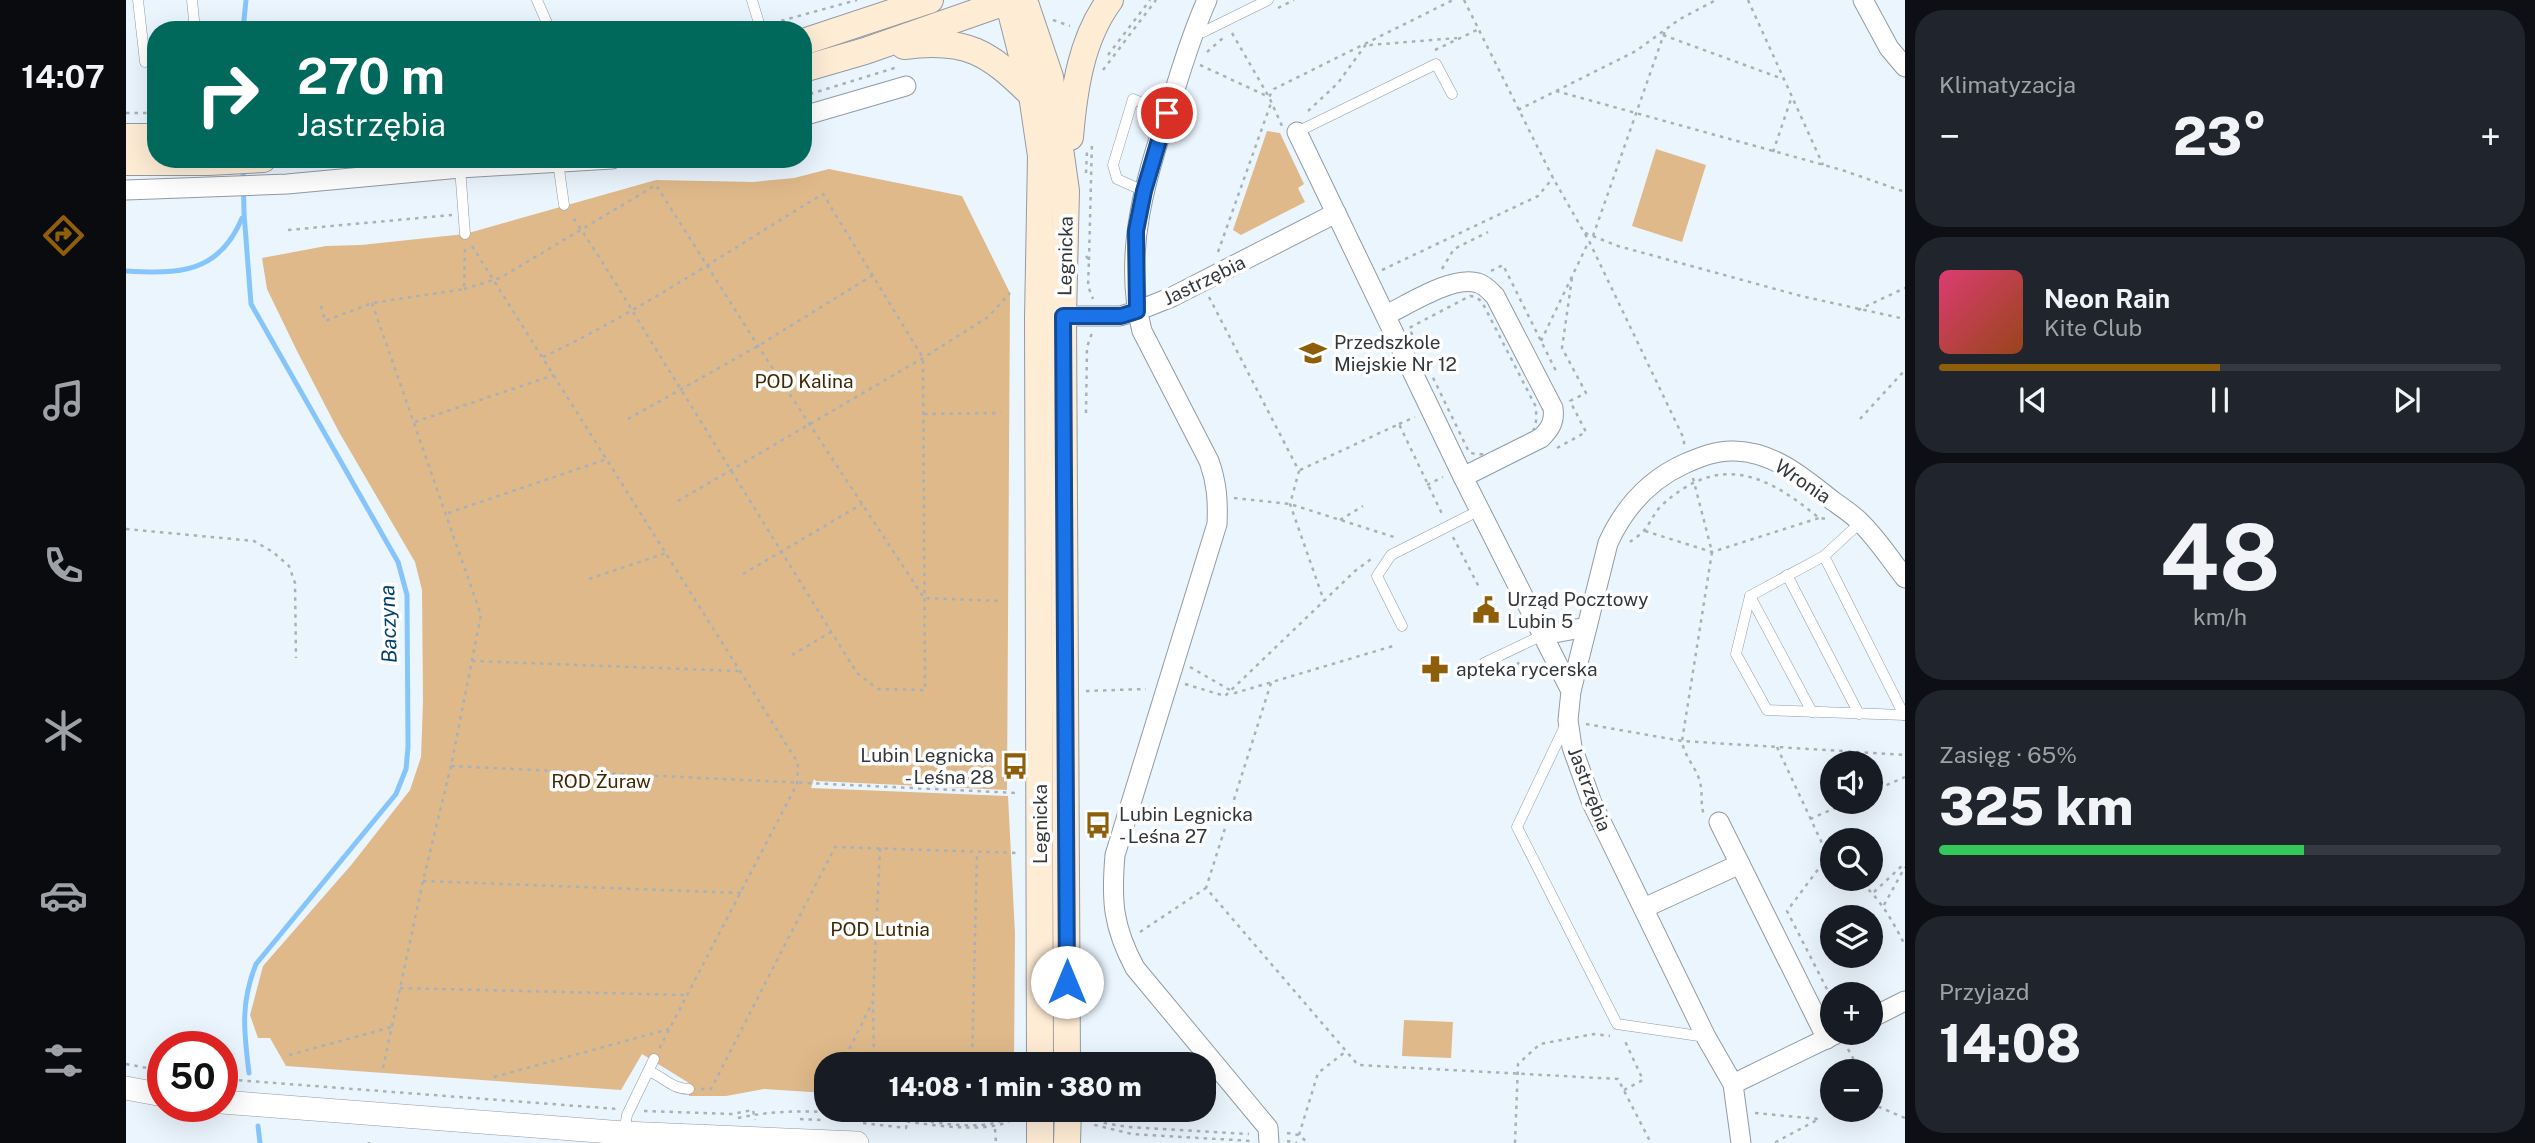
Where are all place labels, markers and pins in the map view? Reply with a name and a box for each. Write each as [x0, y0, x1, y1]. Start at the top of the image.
pin [1137, 83, 1197, 143]
place label: Przedszkole Miejskie Nr 12 [1334, 331, 1457, 375]
school or university icon: Przedszkole Miejskie Nr 12 [1298, 338, 1328, 368]
place label: Urząd Pocztowy Lubin 5 [1507, 588, 1648, 632]
public building icon: Urząd Pocztowy Lubin 5 [1471, 595, 1501, 625]
pharmacy icon: apteka rycerska [1420, 654, 1450, 684]
place label: apteka rycerska [1456, 658, 1597, 680]
place label: Lubin Legnicka - Leśna 28 [860, 744, 994, 788]
bus stop icon: Lubin Legnicka - Leśna 28 [1000, 751, 1030, 781]
place label: Lubin Legnicka - Leśna 27 [1119, 803, 1253, 847]
bus stop icon: Lubin Legnicka - Leśna 27 [1083, 810, 1113, 840]

